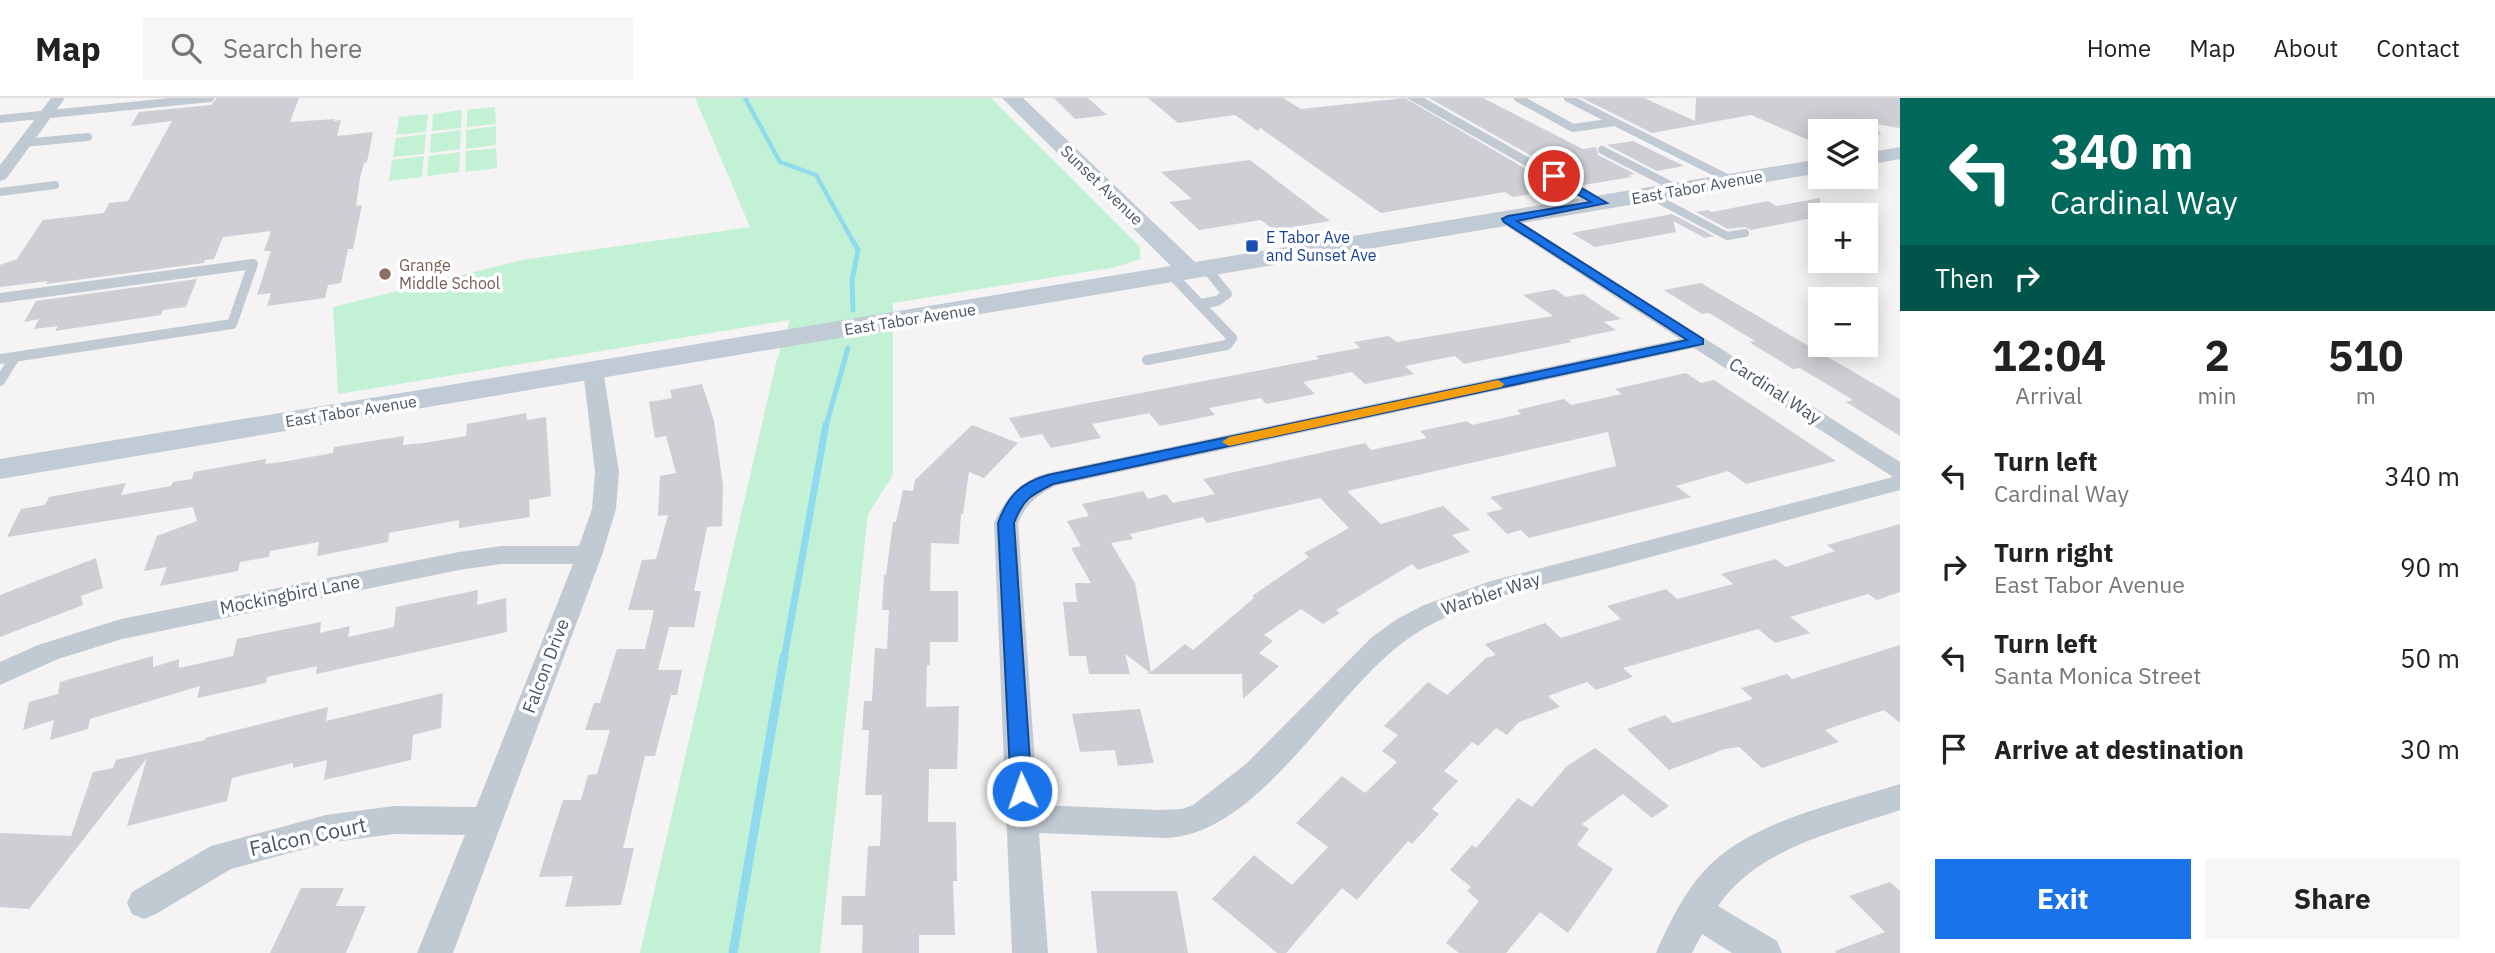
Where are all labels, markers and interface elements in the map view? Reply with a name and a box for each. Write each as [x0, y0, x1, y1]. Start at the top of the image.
search box [143, 17, 633, 80]
text: Map [35, 27, 101, 70]
icon: search [167, 29, 205, 67]
text: Search here [223, 31, 362, 65]
text: Home [2087, 32, 2151, 64]
text: Map [2189, 32, 2235, 64]
text: About [2273, 32, 2338, 64]
text: Contact [2376, 32, 2460, 64]
map controls [1808, 119, 1878, 357]
button: layers [1808, 119, 1878, 189]
text: 340 m [2050, 119, 2194, 182]
icon: left [1935, 126, 2026, 217]
street label: Sunset Avenue [1057, 141, 1148, 229]
pin [1524, 146, 1584, 206]
icon: arrive [1535, 157, 1573, 195]
street label: East Tabor Avenue [1630, 166, 1764, 208]
text: Cardinal Way [2050, 181, 2238, 223]
button: + [1808, 203, 1878, 273]
place label: E Tabor Ave and Sunset Ave [1266, 227, 1377, 265]
marker: E Tabor Ave and Sunset Ave [1244, 238, 1260, 254]
place label: Grange Middle School [399, 255, 500, 293]
icon: right [2008, 259, 2046, 297]
text: Then [1935, 261, 1994, 295]
marker: Grange Middle School [377, 266, 393, 282]
button: − [1808, 287, 1878, 357]
street label: East Tabor Avenue [843, 299, 977, 339]
text: 12:04 [1991, 328, 2106, 383]
text: 2 [2204, 328, 2230, 383]
text: 510 [2328, 328, 2404, 383]
street label: Cardinal Way [1725, 352, 1826, 429]
text: Arrival [2015, 380, 2082, 410]
text: min [2198, 380, 2236, 410]
text: m [2356, 380, 2376, 410]
street label: East Tabor Avenue [284, 391, 418, 431]
text: Turn left [1994, 444, 2097, 478]
icon: left [1935, 457, 1973, 495]
text: 340 m [2384, 459, 2460, 493]
text: Cardinal Way [1994, 478, 2129, 508]
text: Turn right [1994, 535, 2113, 569]
icon: right [1935, 548, 1973, 586]
text: 90 m [2400, 550, 2460, 584]
street label: Warbler Way [1439, 567, 1543, 620]
text: East Tabor Avenue [1994, 569, 2185, 599]
street label: Mockingbird Lane [218, 570, 362, 619]
street label: Falcon Drive [517, 615, 574, 716]
text: Turn left [1994, 626, 2097, 660]
icon: left [1935, 639, 1973, 677]
text: 50 m [2400, 641, 2460, 675]
text: Santa Monica Street [1994, 660, 2201, 690]
icon: arrive [1935, 730, 1973, 768]
text: Arrive at destination [1994, 732, 2244, 766]
text: 30 m [2400, 732, 2460, 766]
position arrow [985, 754, 1059, 828]
street label: Falcon Court [247, 810, 369, 862]
button: Exit [1935, 859, 2191, 939]
button: Share [2205, 859, 2460, 939]

